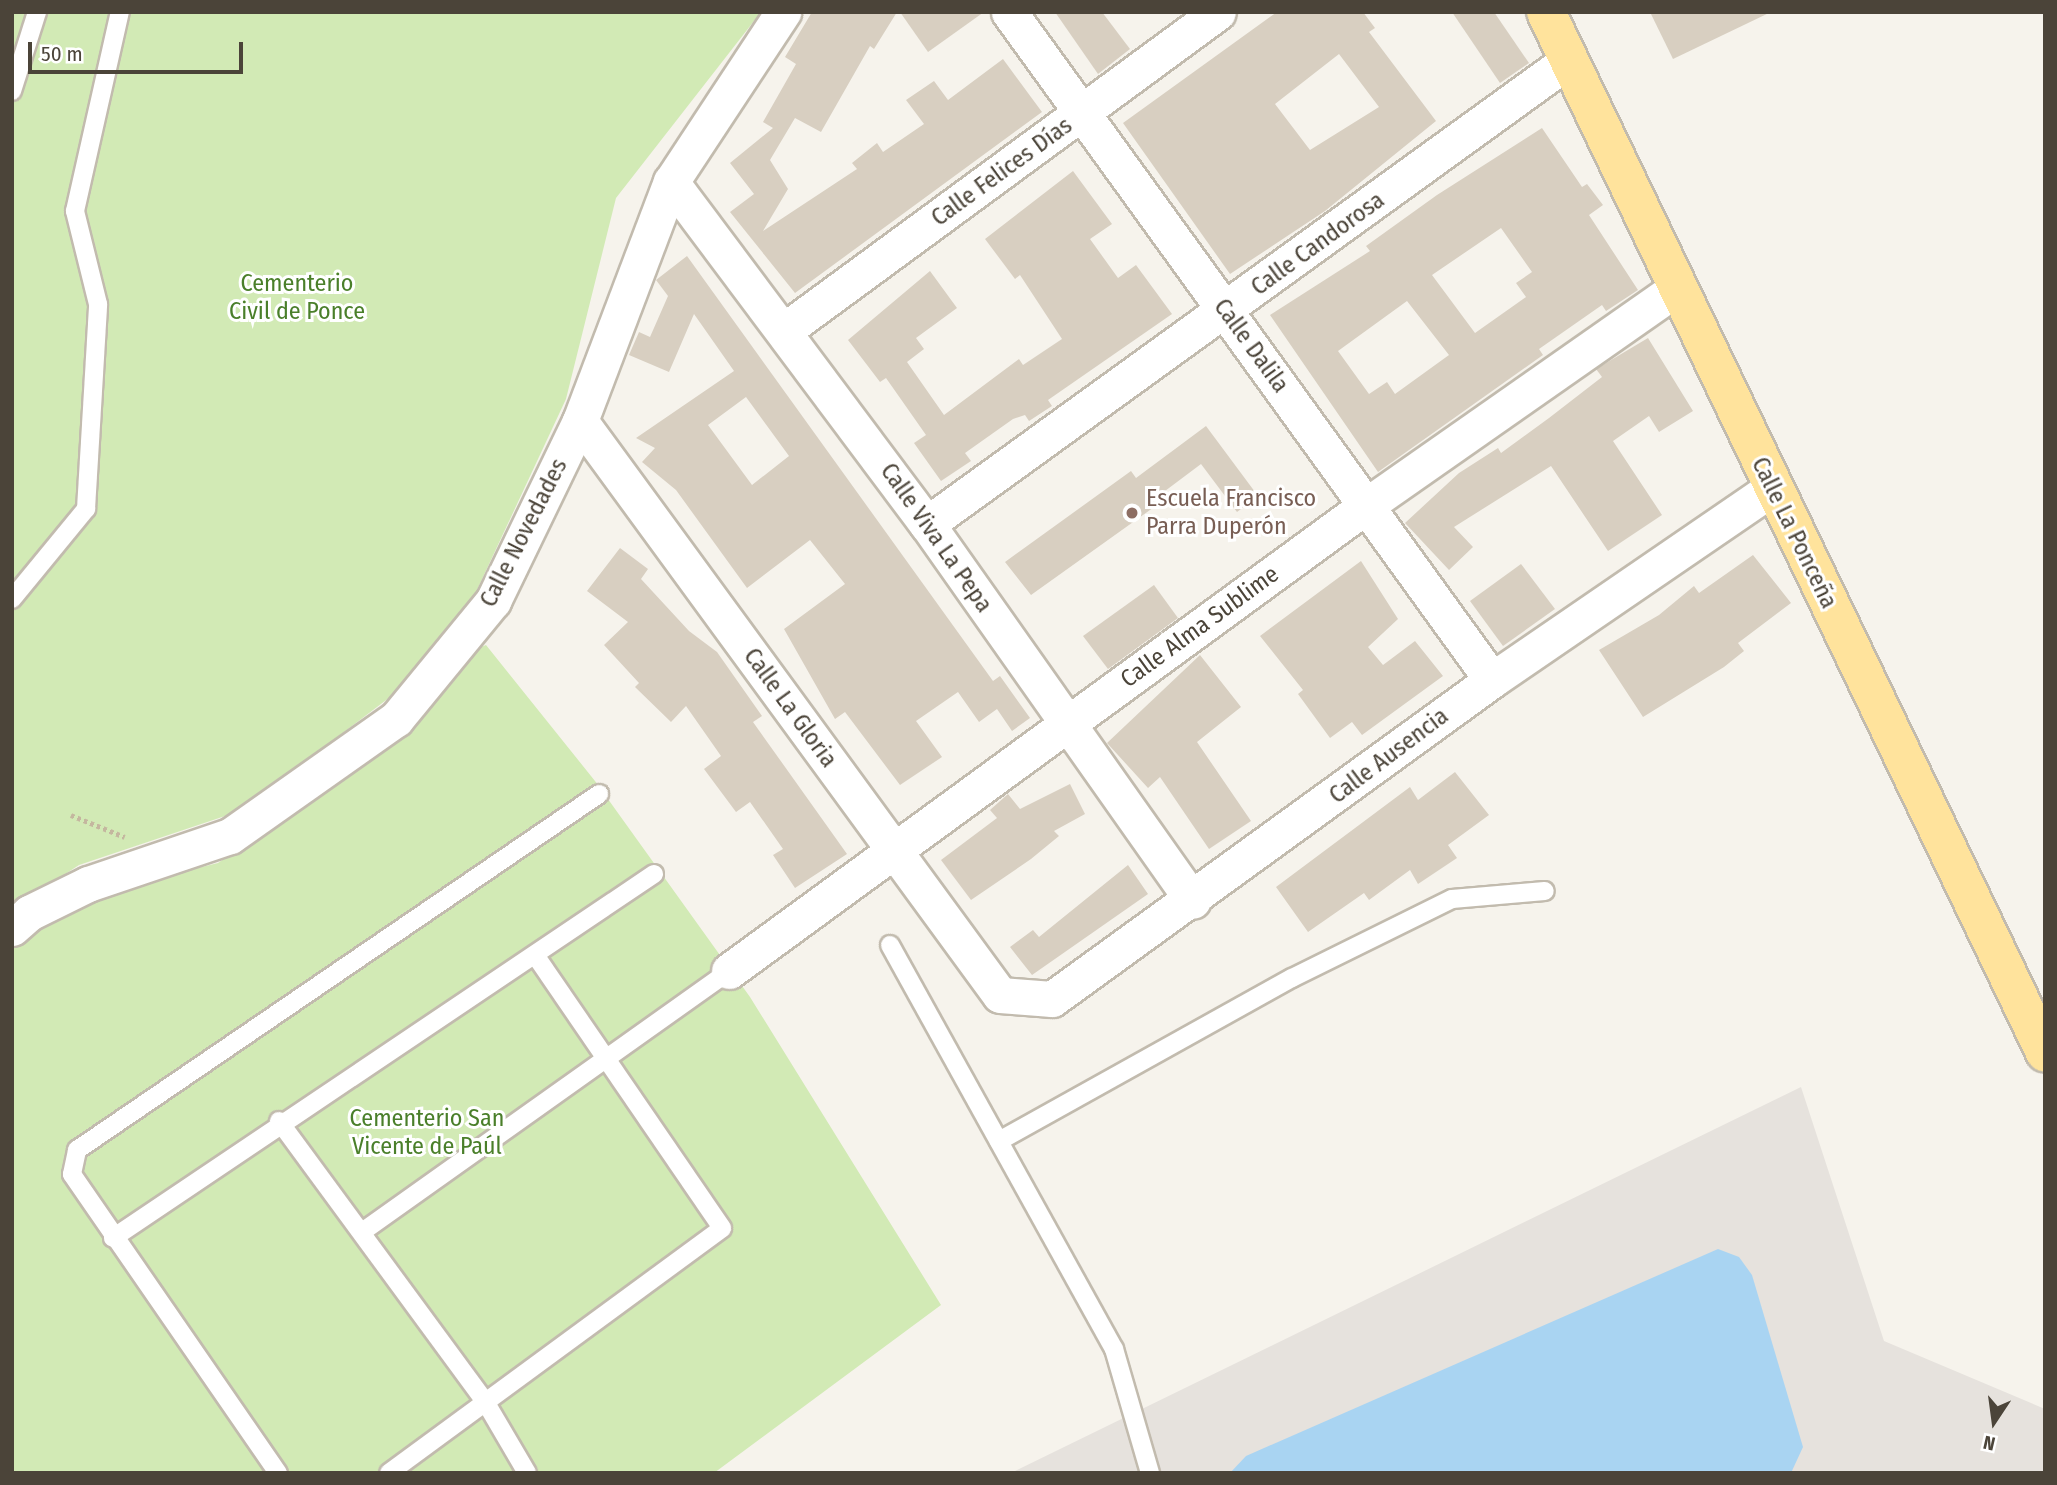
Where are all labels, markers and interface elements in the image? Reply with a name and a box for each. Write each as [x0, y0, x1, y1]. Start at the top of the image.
scale bar [32, 28, 247, 72]
text: 50 m [41, 41, 83, 67]
street label: Calle Felices Días [926, 111, 1078, 233]
street label: Calle Candorosa [1246, 186, 1390, 302]
park label: Cementerio Civil de Ponce [229, 270, 365, 326]
street label: Calle Dalila [1207, 293, 1295, 399]
street label: Calle La Ponceña [1745, 453, 1843, 613]
street label: Calle Novedades [474, 454, 574, 612]
street label: Calle Viva La Pepa [874, 458, 998, 618]
place label: Escuela Francisco Parra Duperón [1146, 485, 1316, 541]
marker: Escuela Francisco Parra Duperón [1124, 505, 1140, 521]
street label: Calle Alma Sublime [1115, 560, 1285, 694]
street label: Calle La Gloria [737, 643, 843, 773]
street label: Calle Ausencia [1324, 702, 1454, 810]
park label: Cementerio San Vicente de Paúl [350, 1105, 504, 1161]
north arrow [1959, 1387, 2029, 1457]
text: N [1981, 1430, 1997, 1455]

